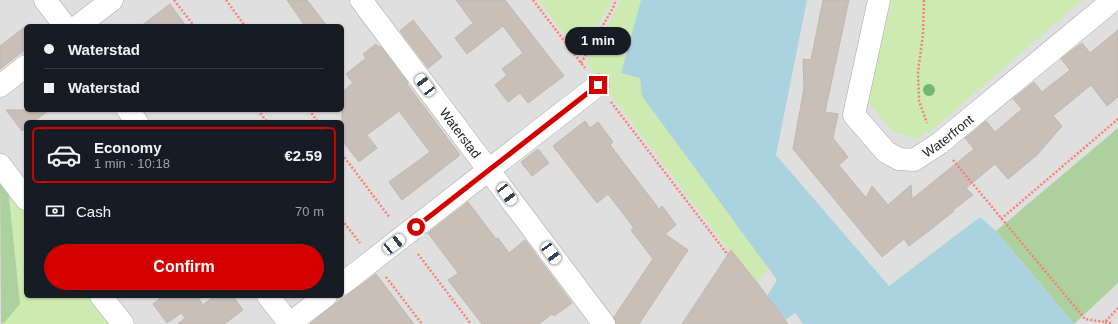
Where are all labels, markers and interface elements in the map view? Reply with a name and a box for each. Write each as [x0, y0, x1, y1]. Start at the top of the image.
callout: 1 min [565, 27, 631, 55]
text: 1 min [581, 33, 615, 48]
text: Waterstad [68, 41, 140, 58]
car [413, 72, 437, 98]
route end [589, 76, 607, 94]
text: Waterstad [68, 79, 140, 96]
street label: Waterstad [437, 105, 484, 161]
street label: Waterfront [919, 111, 976, 160]
icon: car [46, 137, 82, 173]
text: Economy [94, 139, 162, 156]
text: €2.59 [284, 147, 322, 164]
text: 1 min · 10:18 [94, 156, 170, 171]
car [495, 181, 519, 207]
icon: cash [44, 200, 66, 222]
text: Cash [76, 203, 111, 220]
text: 70 m [295, 204, 324, 219]
route start [407, 218, 425, 236]
car [381, 232, 407, 256]
car [539, 240, 563, 266]
button: Confirm [44, 244, 324, 290]

